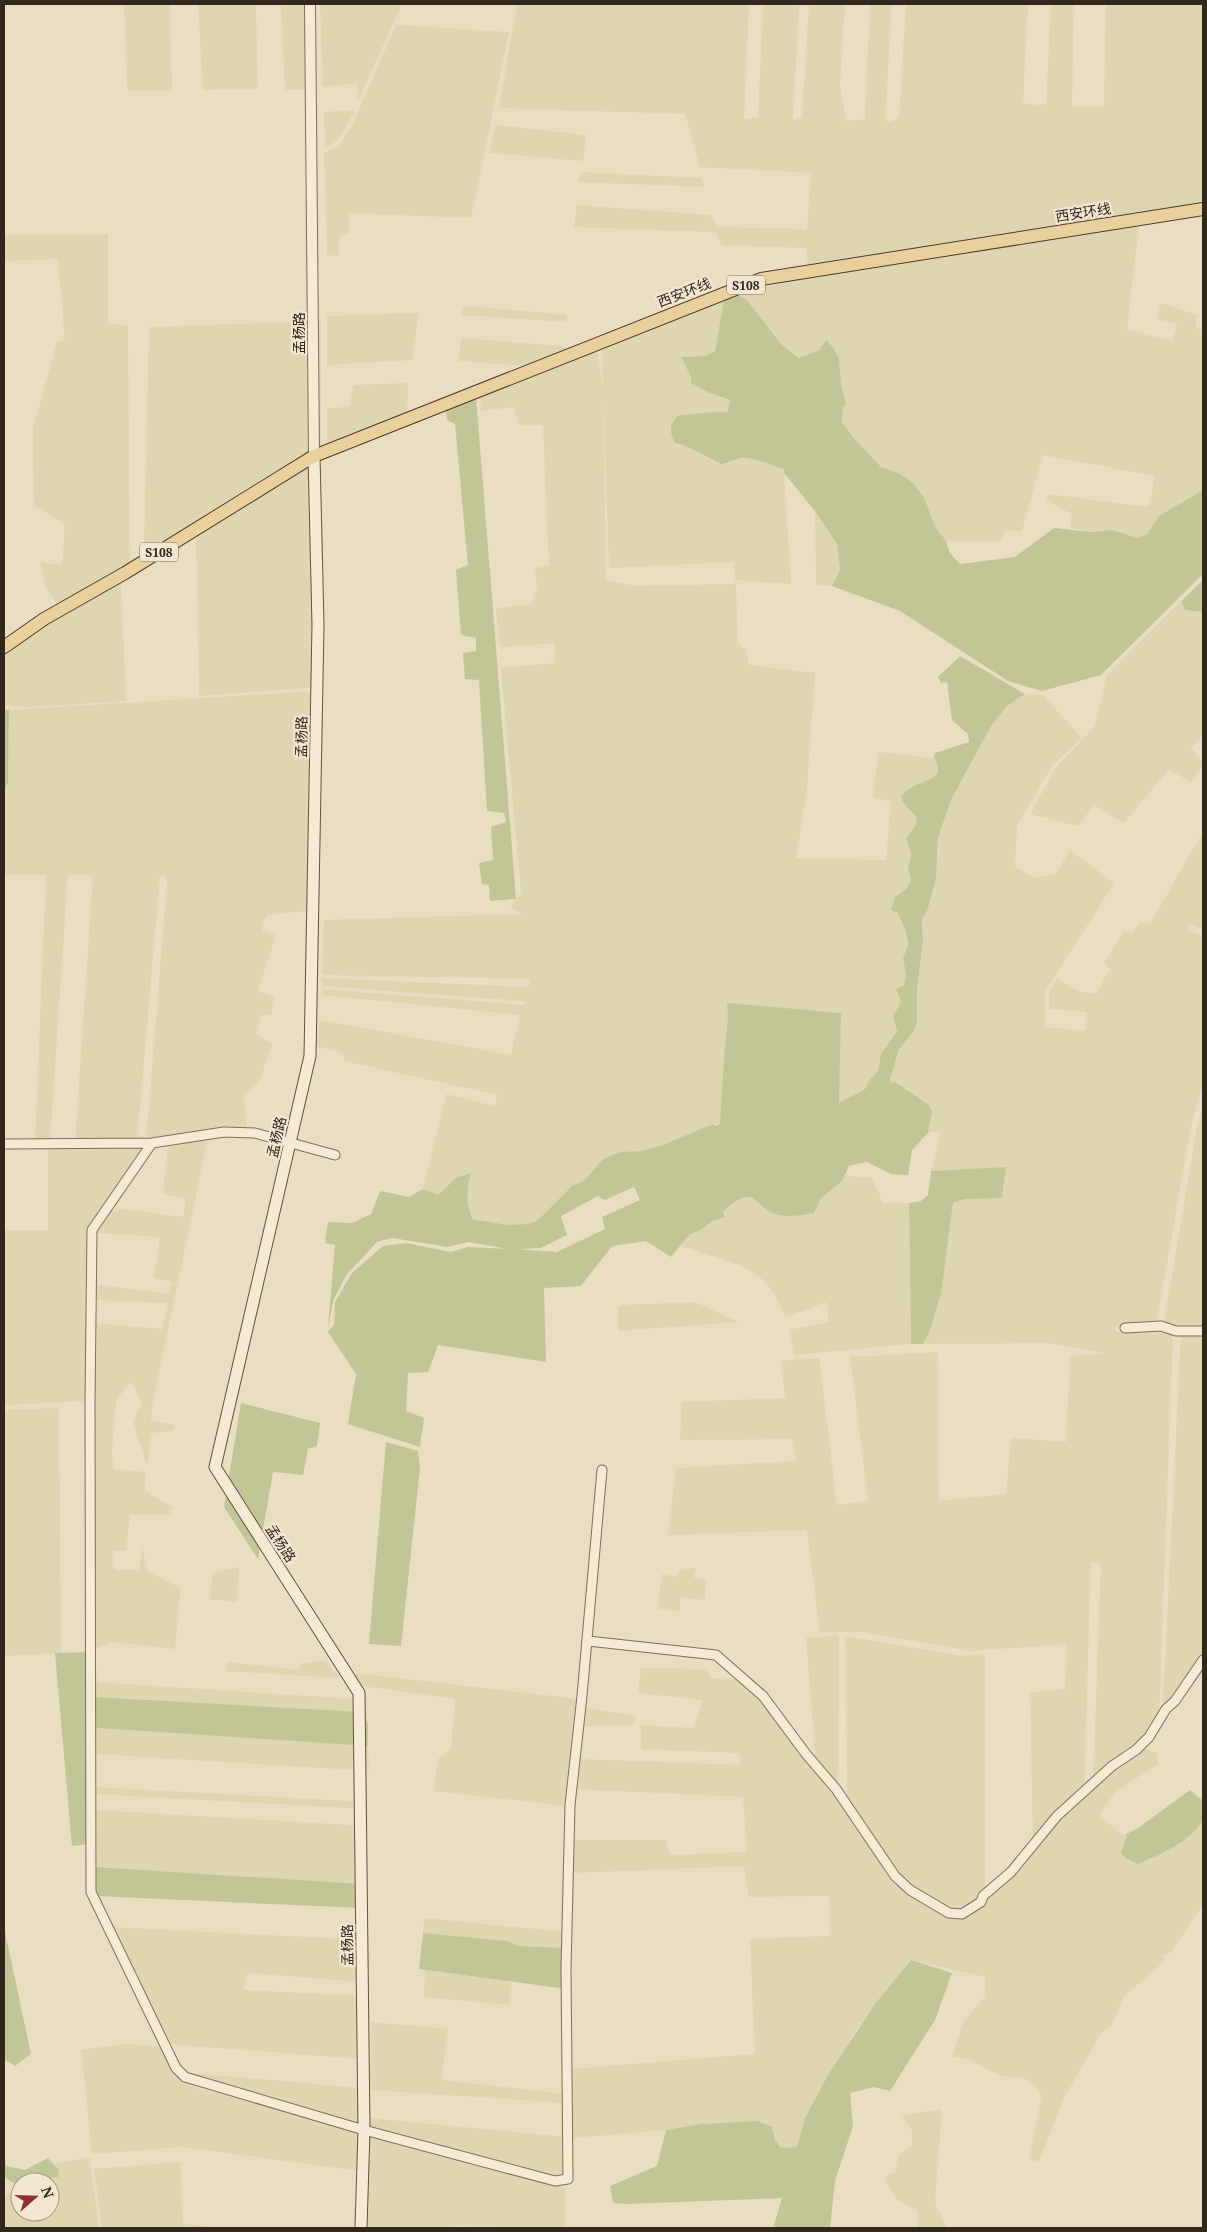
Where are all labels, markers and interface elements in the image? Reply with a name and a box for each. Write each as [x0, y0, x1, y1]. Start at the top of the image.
street label: 西安环线 [1054, 198, 1112, 226]
street label: 西安环线 [654, 273, 714, 311]
road number: S108 [727, 276, 765, 294]
street label: 孟杨路 [289, 312, 308, 354]
road number: S108 [140, 542, 178, 562]
street label: 孟杨路 [291, 716, 311, 758]
street label: 孟杨路 [262, 1114, 290, 1160]
street label: 孟杨路 [262, 1520, 300, 1566]
street label: 孟杨路 [337, 1924, 357, 1966]
north arrow [10, 2172, 60, 2222]
text: N [37, 2184, 59, 2201]

